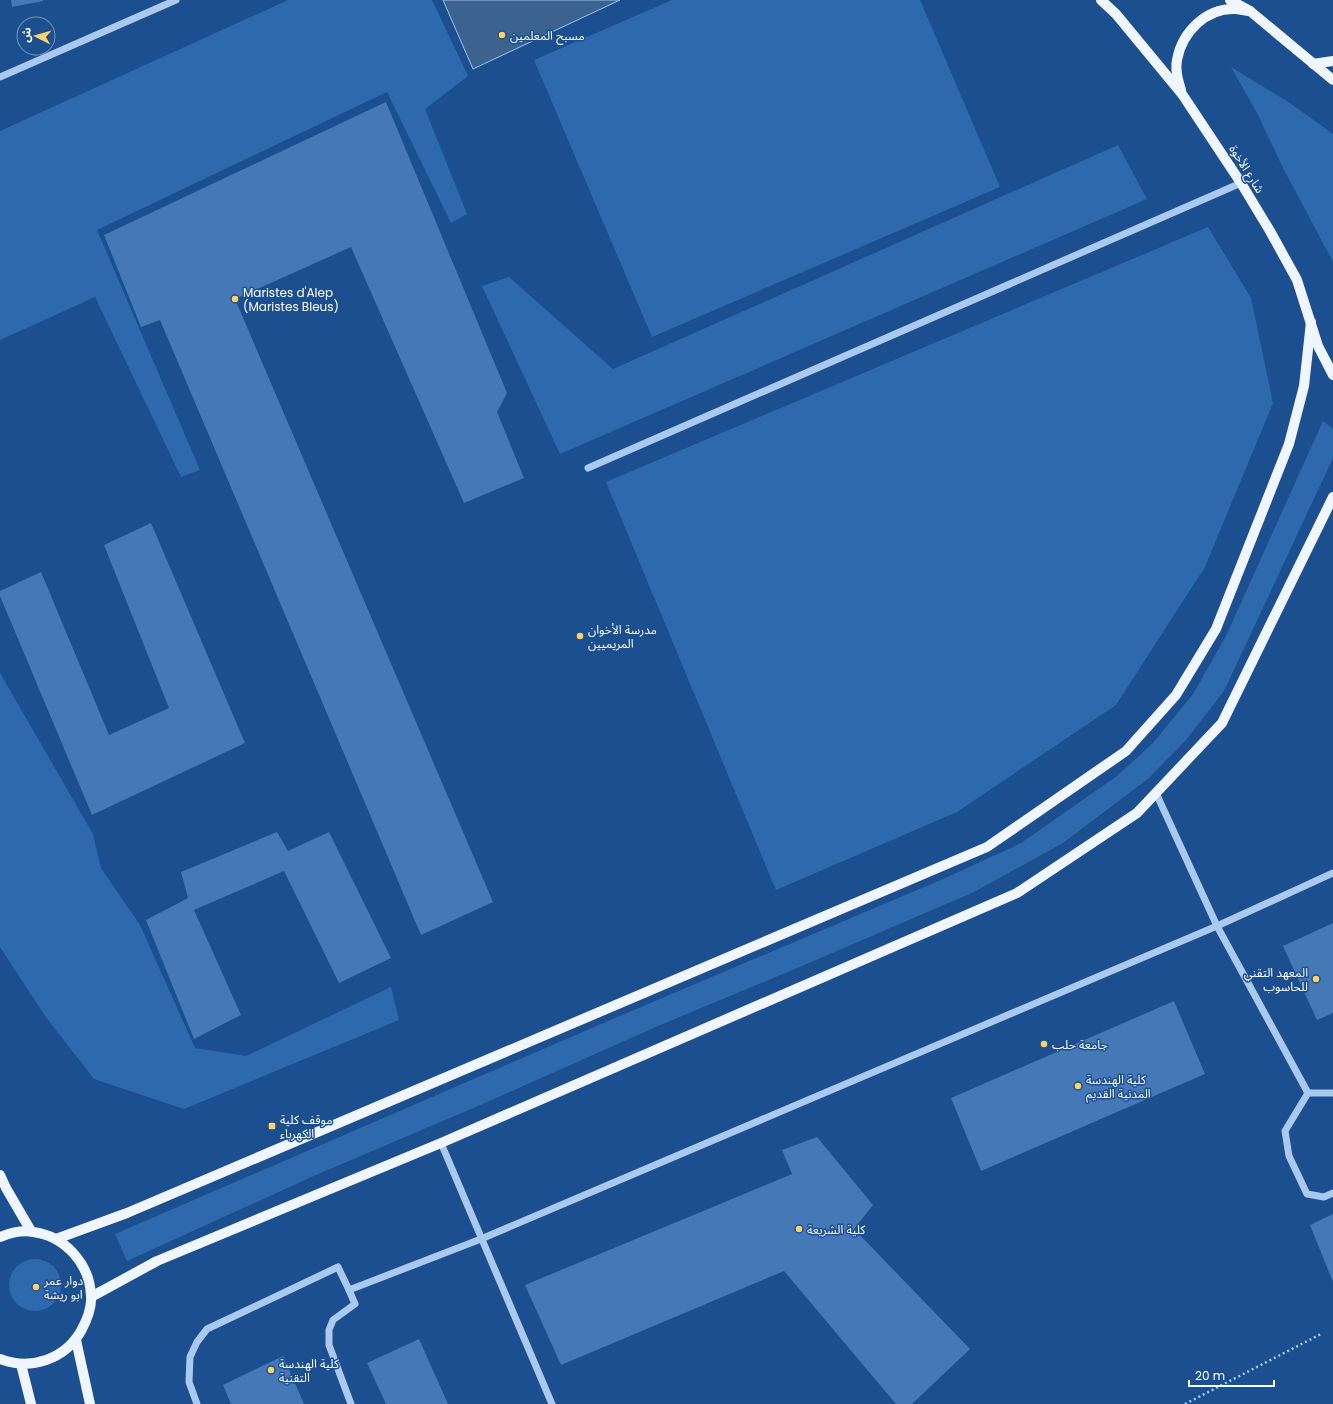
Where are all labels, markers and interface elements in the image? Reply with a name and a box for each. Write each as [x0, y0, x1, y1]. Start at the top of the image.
north arrow [16, 16, 56, 56]
text: ش [17, 27, 35, 43]
place label: مسبح المعلمين [510, 27, 585, 45]
marker: مسبح المعلمين [497, 30, 507, 40]
street label: شارع الأخوة [1225, 142, 1269, 197]
place label: Maristes d'Alep (Maristes Bleus) [243, 284, 339, 315]
marker: Maristes d'Alep (Maristes Bleus) [230, 294, 240, 304]
place label: مدرسة الأخوان المريميين [588, 621, 657, 652]
marker: مدرسة الأخوان المريميين [575, 631, 585, 641]
place label: المعهد التقني للحاسوب [1244, 964, 1308, 995]
marker: المعهد التقني للحاسوب [1311, 974, 1321, 984]
place label: جامعة حلب [1052, 1036, 1108, 1053]
marker: جامعة حلب [1039, 1039, 1049, 1049]
place label: كلية الهندسة المدنية القديم [1086, 1071, 1151, 1103]
marker: كلية الهندسة المدنية القديم [1073, 1081, 1083, 1091]
place label: موقف كلية الكهرباء [280, 1111, 333, 1142]
marker: موقف كلية الكهرباء [267, 1121, 277, 1131]
place label: كلية الشريعة [807, 1221, 866, 1238]
marker: كلية الشريعة [794, 1224, 804, 1234]
place label: دوار عمر ابو ريشة [43, 1272, 84, 1303]
marker: دوار عمر ابو ريشة [31, 1282, 41, 1292]
place label: كلية الهندسة التقنية [279, 1355, 340, 1386]
scale bar [1189, 1362, 1274, 1388]
marker: كلية الهندسة التقنية [266, 1365, 276, 1375]
text: 20 m [1195, 1367, 1225, 1384]

